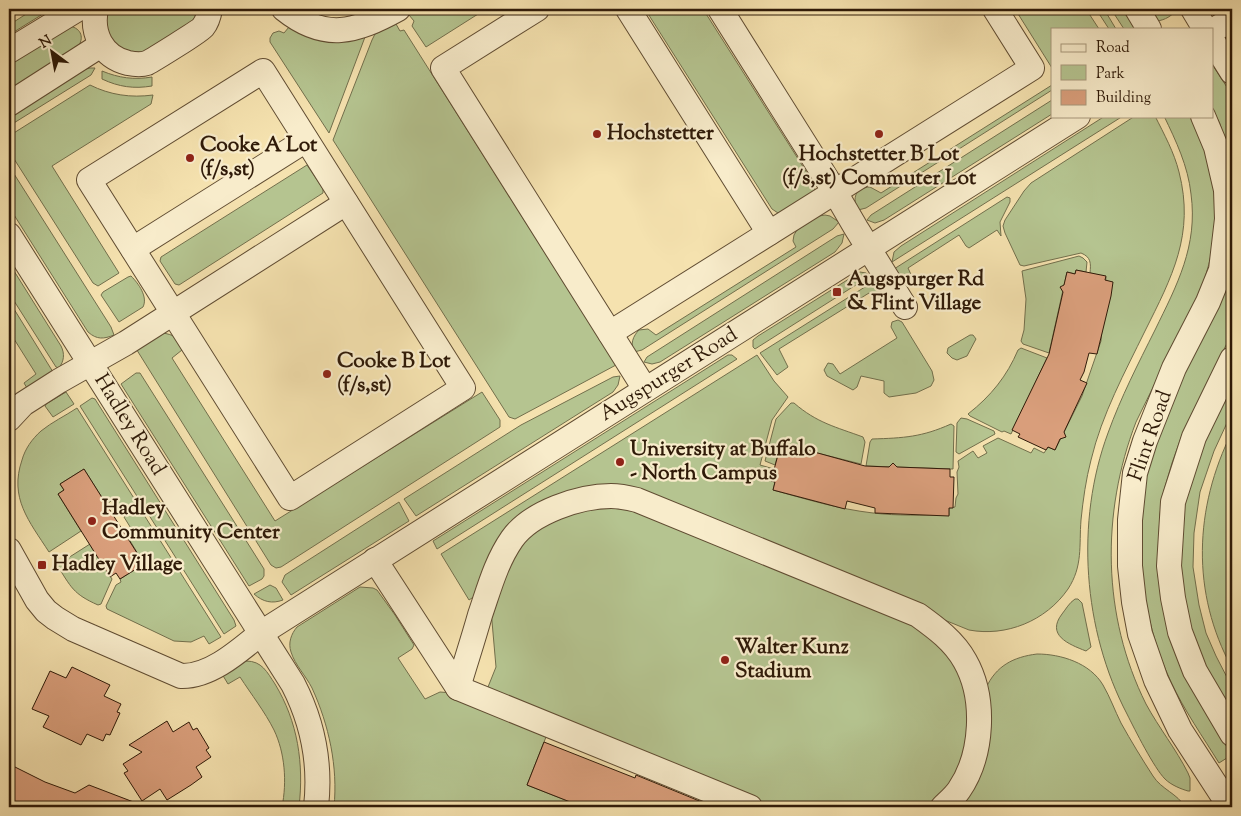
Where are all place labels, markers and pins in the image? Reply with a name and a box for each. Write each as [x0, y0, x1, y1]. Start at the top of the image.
place label: Hochstetter [607, 119, 714, 149]
marker: Hochstetter [591, 128, 603, 140]
marker: Hochstetter B Lot (f/s,st) Commuter Lot [873, 128, 885, 140]
place label: Cooke A Lot (f/s,st) [200, 131, 318, 185]
place label: Hochstetter B Lot (f/s,st) Commuter Lot [782, 140, 977, 194]
marker: Cooke A Lot (f/s,st) [184, 152, 196, 164]
place label: Augspurger Rd & Flint Village [847, 265, 984, 319]
marker: Augspurger Rd & Flint Village [831, 286, 843, 298]
place label: Cooke B Lot (f/s,st) [337, 347, 451, 401]
marker: Cooke B Lot (f/s,st) [321, 368, 333, 380]
place label: University at Buffalo - North Campus [630, 435, 816, 489]
marker: University at Buffalo - North Campus [614, 456, 626, 468]
place label: Hadley Community Center [102, 494, 280, 548]
marker: Hadley Community Center [86, 515, 98, 527]
place label: Hadley Village [52, 550, 183, 580]
marker: Hadley Village [36, 559, 48, 571]
place label: Walter Kunz Stadium [735, 633, 849, 687]
marker: Walter Kunz Stadium [719, 654, 731, 666]

